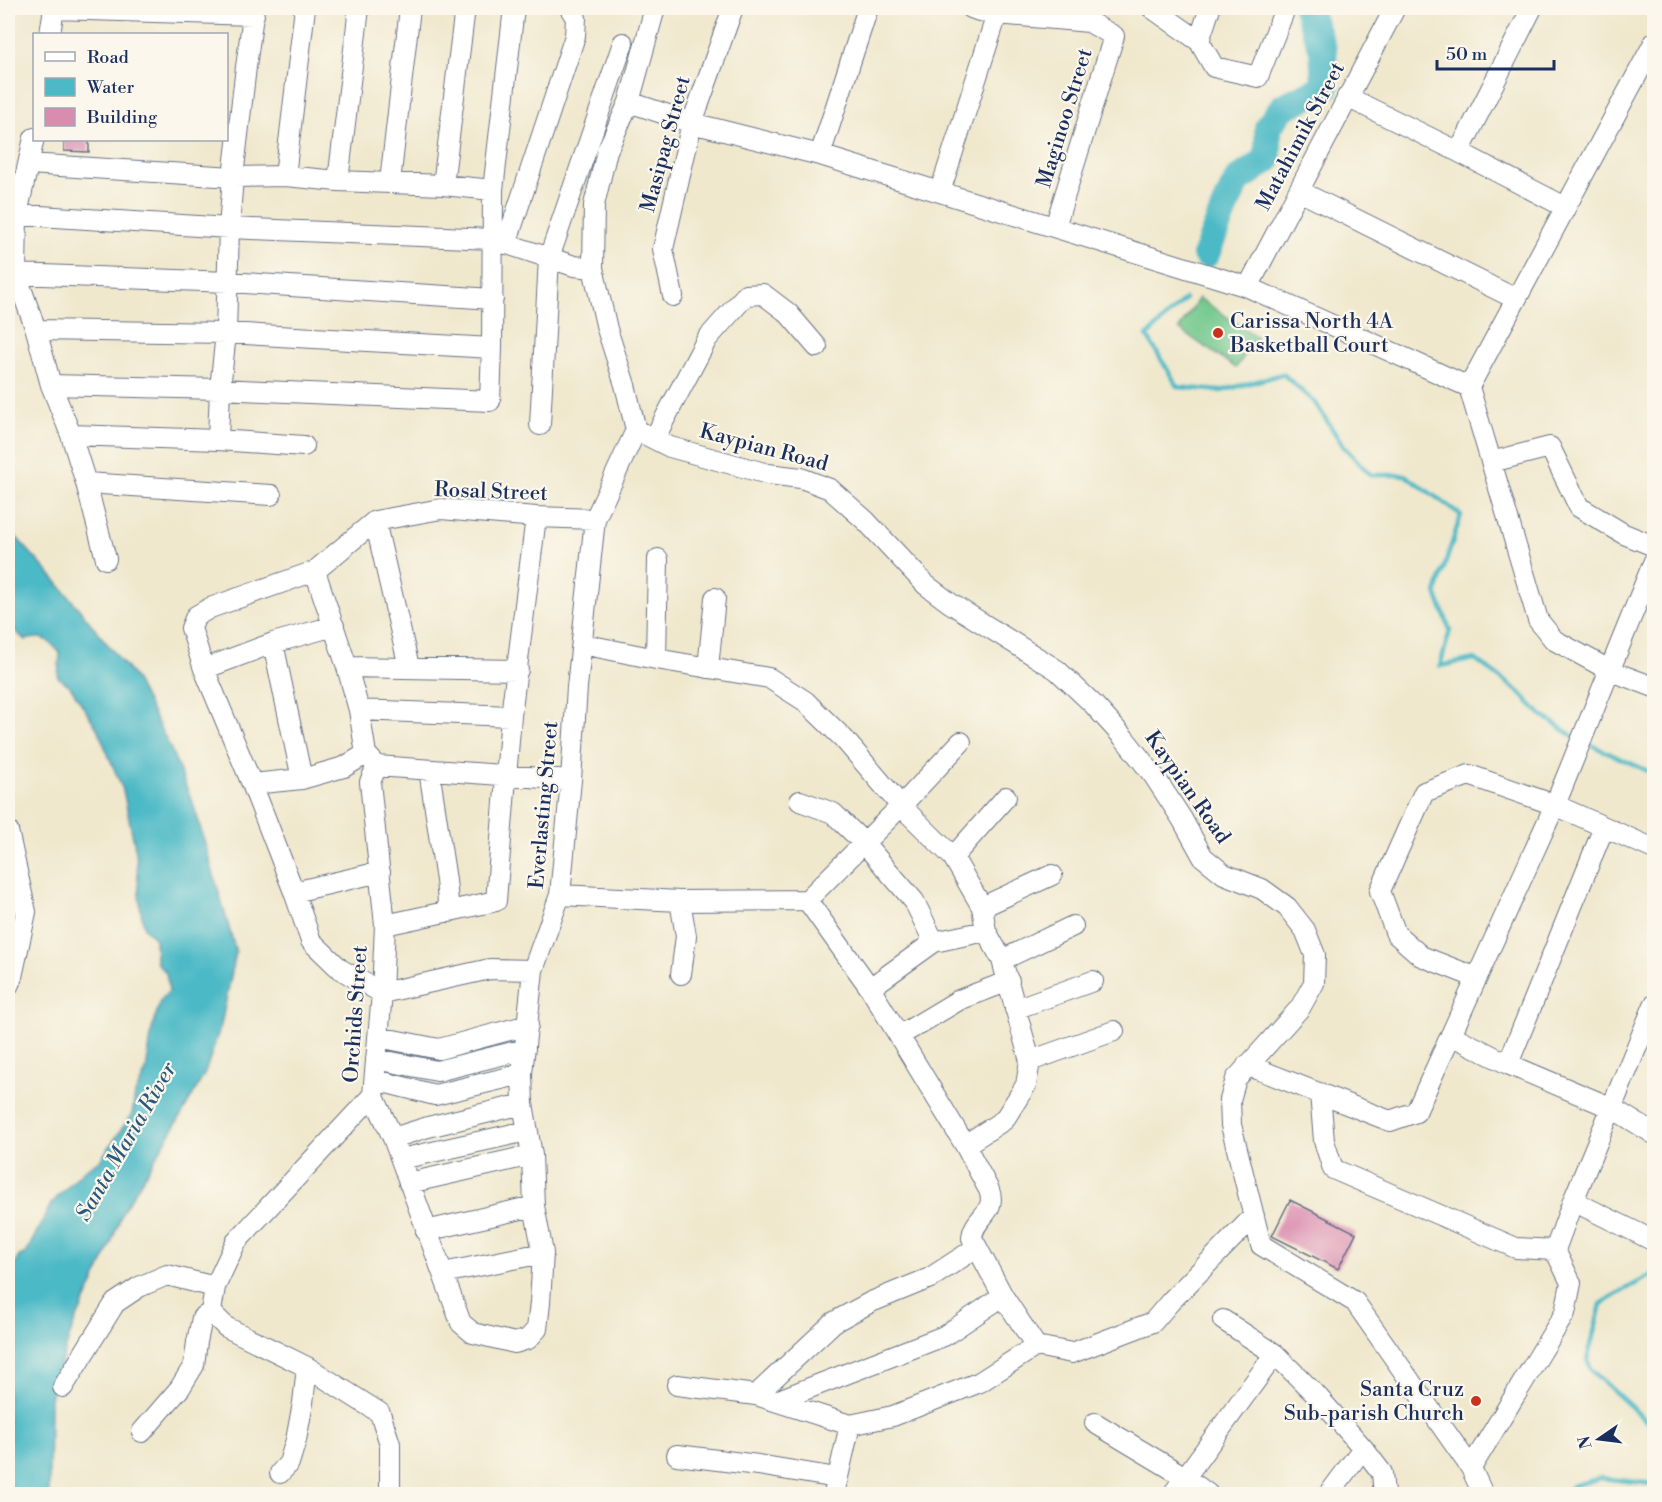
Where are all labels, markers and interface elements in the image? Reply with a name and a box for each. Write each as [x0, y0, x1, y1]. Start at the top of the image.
legend [33, 33, 228, 141]
scale bar [1437, 33, 1554, 71]
text: 50 m [1446, 43, 1488, 66]
street label: Maginoo Street [1031, 45, 1099, 191]
text: Road [87, 46, 130, 69]
street label: Matahimik Street [1251, 57, 1351, 215]
street label: Masipag Street [635, 73, 697, 215]
text: Water [86, 76, 135, 99]
text: Building [86, 106, 158, 129]
place label: Carissa North 4A Basketball Court [1229, 309, 1394, 359]
marker: Carissa North 4A Basketball Court [1211, 326, 1225, 340]
street label: Kaypian Road [697, 418, 831, 478]
street label: Rosal Street [434, 477, 549, 507]
street label: Everlasting Street [524, 719, 564, 890]
street label: Kaypian Road [1139, 726, 1236, 849]
street label: Orchids Street [338, 944, 374, 1084]
water label: Santa Maria River [70, 1057, 183, 1226]
place label: Santa Cruz Sub-parish Church [1284, 1377, 1464, 1427]
marker: Santa Cruz Sub-parish Church [1469, 1394, 1483, 1408]
north arrow [1569, 1409, 1629, 1469]
text: N [1574, 1433, 1597, 1451]

